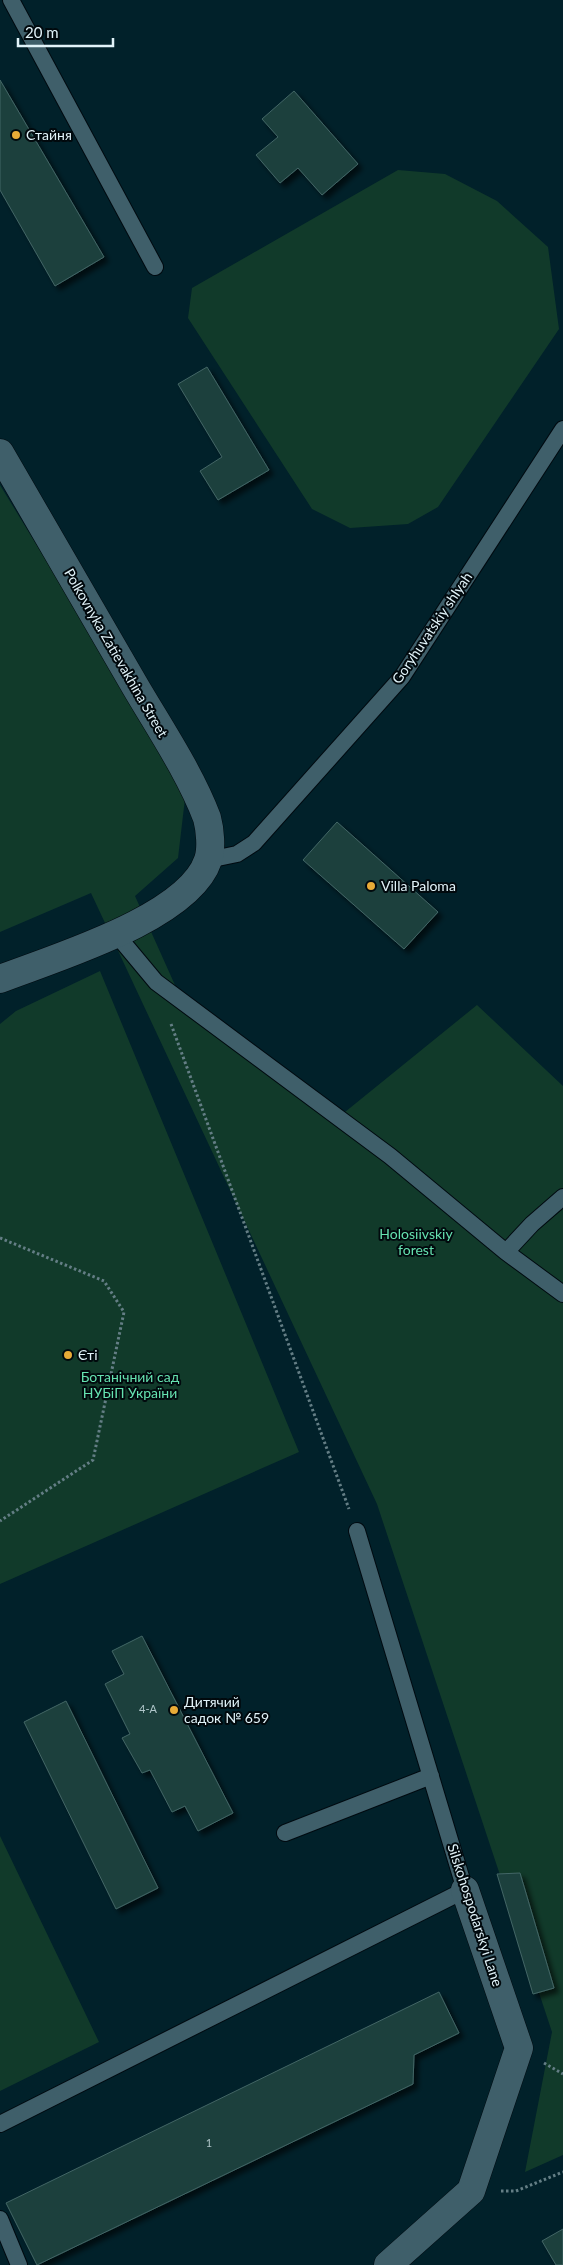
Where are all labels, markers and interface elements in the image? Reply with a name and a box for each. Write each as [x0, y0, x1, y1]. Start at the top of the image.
scale bar [18, 15, 112, 47]
text: 20 m [25, 23, 59, 41]
place label: Стайня [26, 126, 72, 143]
marker: Стайня [10, 129, 22, 141]
street label: Polkovnyka Zatievakhina Street [61, 565, 172, 740]
street label: Goryhuvatskiy shlyah [388, 569, 475, 687]
place label: Villa Paloma [381, 877, 456, 894]
marker: Villa Paloma [365, 880, 377, 892]
park label: Holosiivskiy forest [379, 1225, 453, 1258]
place label: Єті [78, 1346, 98, 1363]
marker: Єті [62, 1349, 74, 1361]
park label: Ботанічний сад НУБіП України [81, 1368, 180, 1401]
place label: Дитячий садок № 659 [184, 1693, 269, 1726]
house number: 4-А [139, 1702, 158, 1715]
marker: Дитячий садок № 659 [168, 1704, 180, 1716]
street label: Silskohospodarskyi Lane [444, 1841, 507, 1988]
house number: 1 [206, 2136, 212, 2149]

